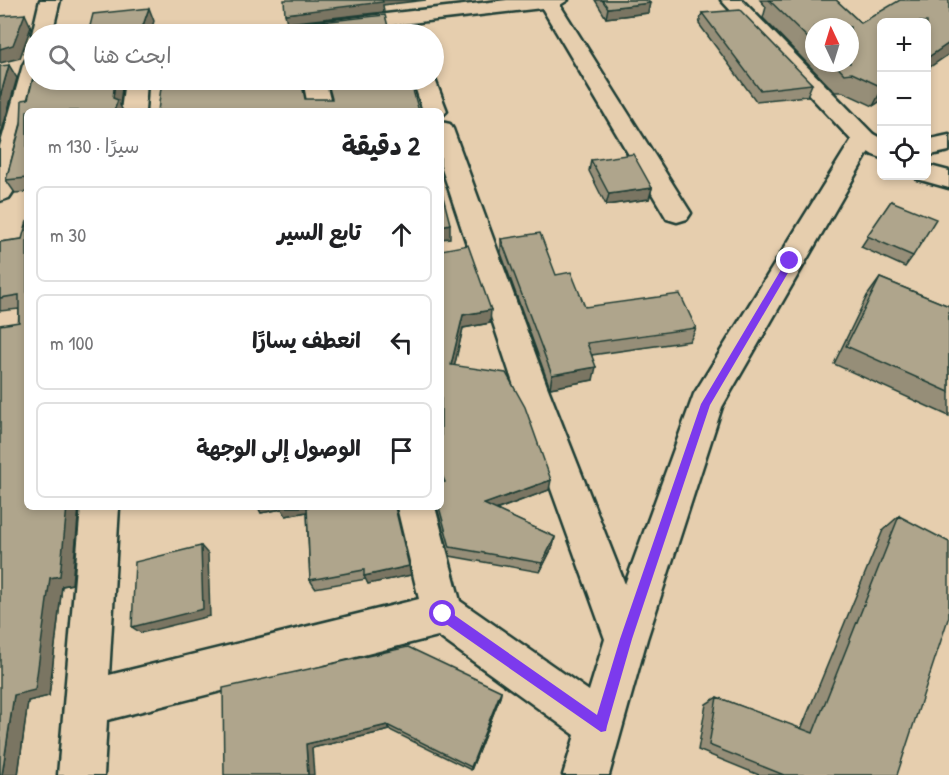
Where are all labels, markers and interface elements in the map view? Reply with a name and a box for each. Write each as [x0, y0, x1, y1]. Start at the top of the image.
north arrow [805, 18, 859, 72]
map controls [877, 18, 931, 180]
button: + [877, 18, 931, 72]
search box [24, 24, 444, 90]
text: ابحث هنا [93, 40, 172, 70]
icon: search [45, 41, 78, 74]
button: − [877, 72, 931, 126]
button: locate [877, 126, 931, 180]
text: 2 دقيقة [342, 128, 420, 163]
text: سيرًا · 130 m [48, 132, 139, 159]
text: تابع السير [278, 217, 361, 247]
icon: ahead [385, 218, 418, 251]
text: 30 m [50, 221, 86, 248]
route end [776, 247, 802, 273]
text: انعطف يسارًا [252, 325, 361, 355]
icon: left [385, 326, 418, 359]
text: 100 m [50, 329, 93, 356]
text: الوصول إلى الوجهة [196, 433, 361, 463]
icon: arrive [385, 434, 418, 467]
route start [429, 600, 455, 626]

